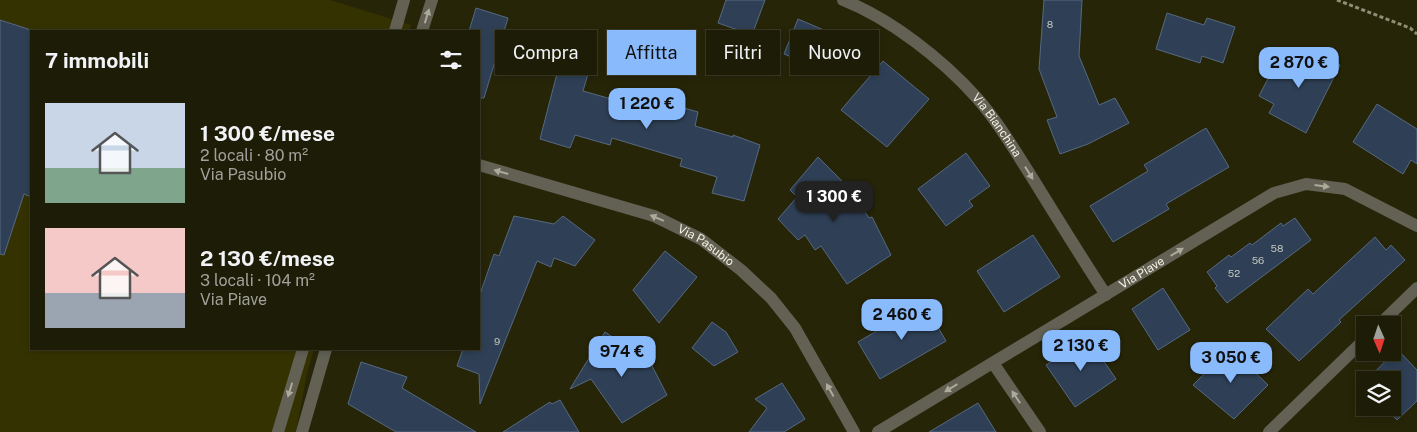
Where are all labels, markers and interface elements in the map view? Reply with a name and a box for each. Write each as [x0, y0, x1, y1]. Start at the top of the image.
one-way arrow [424, 8, 432, 23]
house number: 8 [1047, 18, 1053, 30]
chip: Compra [495, 30, 597, 75]
chip: Affitta [607, 30, 696, 75]
chip: Filtri [706, 30, 780, 75]
chip: Nuovo [790, 30, 879, 75]
icon: filters [437, 46, 465, 74]
pin: 2 870 € [1253, 46, 1345, 89]
text: 7 immobili [45, 48, 149, 73]
text: 2 870 € [1270, 53, 1328, 72]
pin: 1 220 € [601, 88, 693, 130]
street label: Via Bianchina [969, 90, 1024, 160]
text: 1 220 € [619, 94, 675, 113]
text: 1 300 €/mese [200, 121, 335, 146]
icon: home [85, 123, 145, 183]
text: 2 locali · 80 m² [200, 146, 308, 165]
text: Via Pasubio [200, 165, 286, 184]
one-way arrow [1024, 166, 1034, 179]
one-way arrow [494, 168, 509, 176]
pin: 1 300 € [788, 180, 880, 223]
one-way arrow [1314, 182, 1330, 190]
text: 1 300 € [806, 187, 862, 206]
one-way arrow [650, 214, 664, 222]
street label: Via Pasubio [675, 222, 737, 269]
house number: 58 [1271, 242, 1283, 254]
text: 2 130 €/mese [200, 246, 335, 271]
one-way arrow [1171, 247, 1184, 256]
icon: home [85, 248, 145, 308]
street label: Via Piave [1116, 254, 1167, 292]
house number: 56 [1252, 254, 1264, 266]
house number: 52 [1228, 267, 1240, 279]
text: 3 locali · 104 m² [200, 271, 315, 290]
text: Via Piave [200, 290, 267, 309]
pin: 2 460 € [856, 298, 948, 341]
text: 2 460 € [872, 305, 932, 324]
north arrow [1356, 316, 1401, 361]
map controls [1356, 316, 1401, 416]
pin: 2 130 € [1035, 330, 1127, 372]
house number: 9 [494, 335, 500, 347]
pin: 974 € [587, 336, 657, 378]
text: 2 130 € [1053, 336, 1109, 355]
text: 974 € [600, 342, 644, 361]
pin: 3 050 € [1185, 342, 1277, 384]
text: 3 050 € [1201, 348, 1261, 367]
button: layers [1356, 371, 1401, 416]
one-way arrow [286, 383, 294, 398]
one-way arrow [826, 383, 835, 396]
one-way arrow [945, 383, 958, 392]
one-way arrow [1011, 391, 1021, 404]

